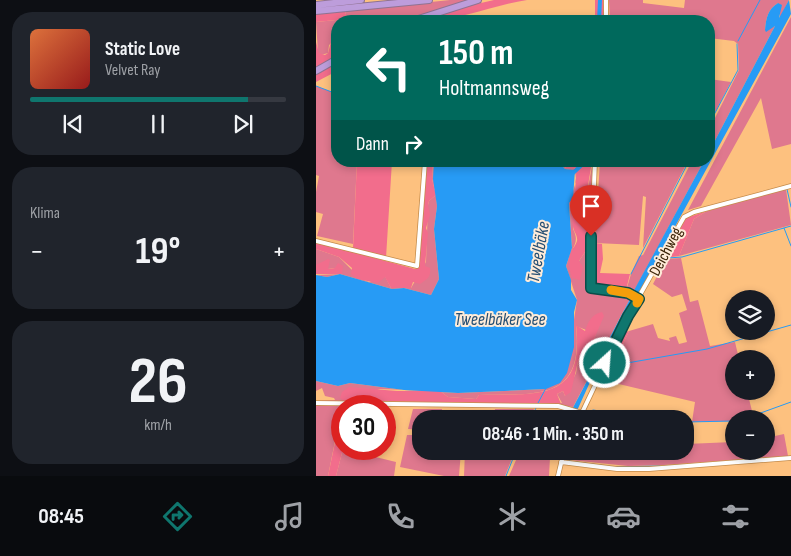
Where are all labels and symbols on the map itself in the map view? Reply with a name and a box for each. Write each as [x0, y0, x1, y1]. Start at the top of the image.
pin [570, 185, 612, 236]
water label: Tweelbäke [523, 220, 554, 284]
street label: Deichweg [646, 224, 687, 279]
water label: Tweelbäker See [454, 309, 546, 330]
position arrow [578, 336, 630, 388]
speed limit sign: 30 [331, 395, 396, 460]

